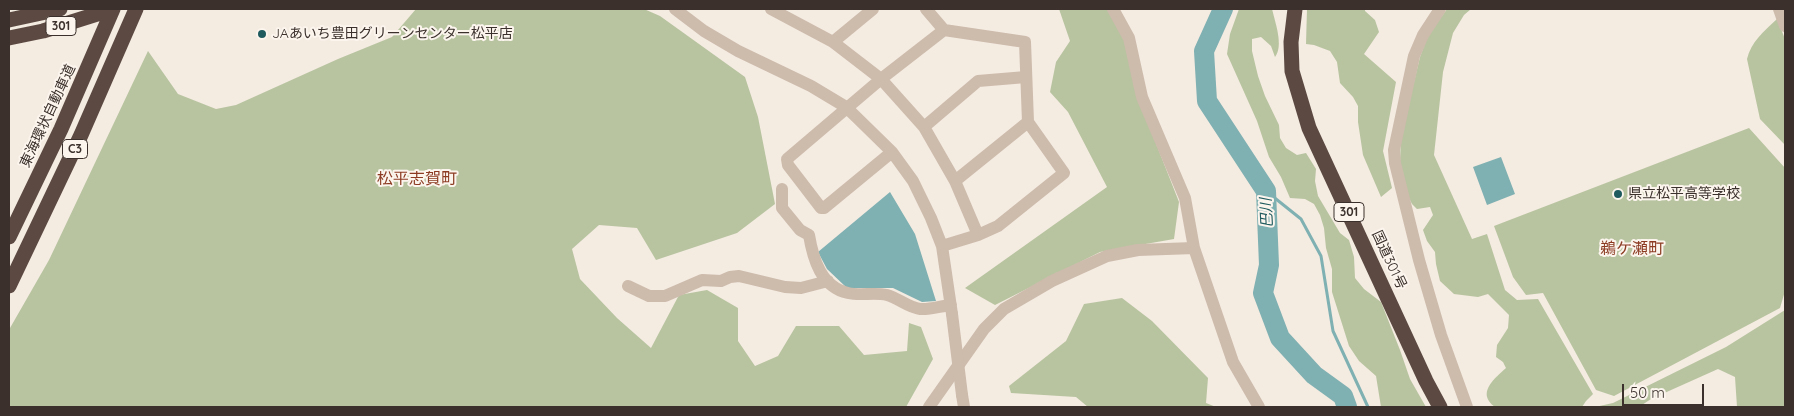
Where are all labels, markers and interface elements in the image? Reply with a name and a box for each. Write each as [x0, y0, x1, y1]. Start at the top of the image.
road number: 301 [46, 16, 76, 36]
place label: JAあいち豊田グリーンセンター松平店 [272, 26, 513, 42]
marker: JAあいち豊田グリーンセンター松平店 [256, 28, 268, 40]
street label: 東海環状自動車道 [17, 62, 79, 170]
road number: C3 [62, 140, 88, 158]
district label: 松平志賀町 [377, 169, 457, 189]
place label: 県立松平高等学校 [1628, 186, 1740, 202]
marker: 県立松平高等学校 [1612, 188, 1624, 200]
water label: 巴川 [1257, 198, 1277, 228]
road number: 301 [1334, 202, 1364, 222]
street label: 国道301号 [1368, 228, 1410, 292]
district label: 鵜ケ瀬町 [1600, 239, 1664, 259]
scale bar [1624, 374, 1706, 406]
text: 50 m [1630, 383, 1665, 402]

